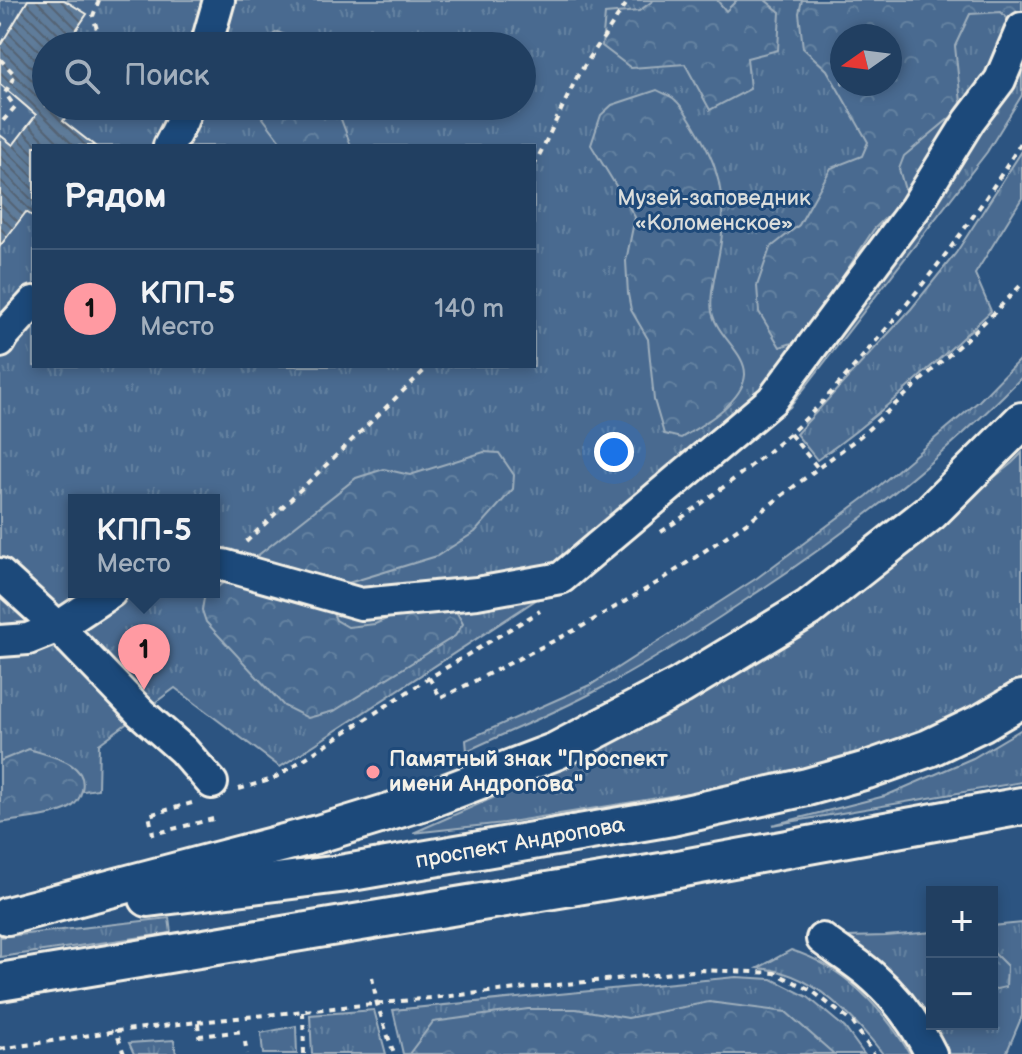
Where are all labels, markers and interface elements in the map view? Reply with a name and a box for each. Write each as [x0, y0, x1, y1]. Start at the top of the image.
north arrow [830, 24, 902, 96]
search box [32, 32, 536, 120]
icon: search [60, 54, 104, 98]
text: Поиск [124, 58, 210, 94]
text: Рядом [64, 176, 166, 217]
park label: Музей-заповедник «Коломенское» [617, 185, 811, 237]
text: КПП-5 [140, 276, 235, 312]
text: 1 [85, 294, 95, 325]
text: 140 m [434, 294, 504, 325]
text: Место [140, 312, 214, 343]
your location [594, 432, 634, 472]
popup [68, 494, 220, 598]
text: КПП-5 [96, 513, 192, 549]
text: Место [96, 549, 171, 580]
pin: 1 [118, 624, 170, 690]
place label: Памятный знак "Проспект имени Андропова" [389, 746, 668, 798]
marker: Памятный знак "Проспект имени Андропова" [364, 763, 382, 781]
street label: проспект Андропова [413, 811, 627, 875]
map controls [926, 886, 998, 1030]
button: + [926, 886, 998, 958]
button: − [926, 958, 998, 1030]

